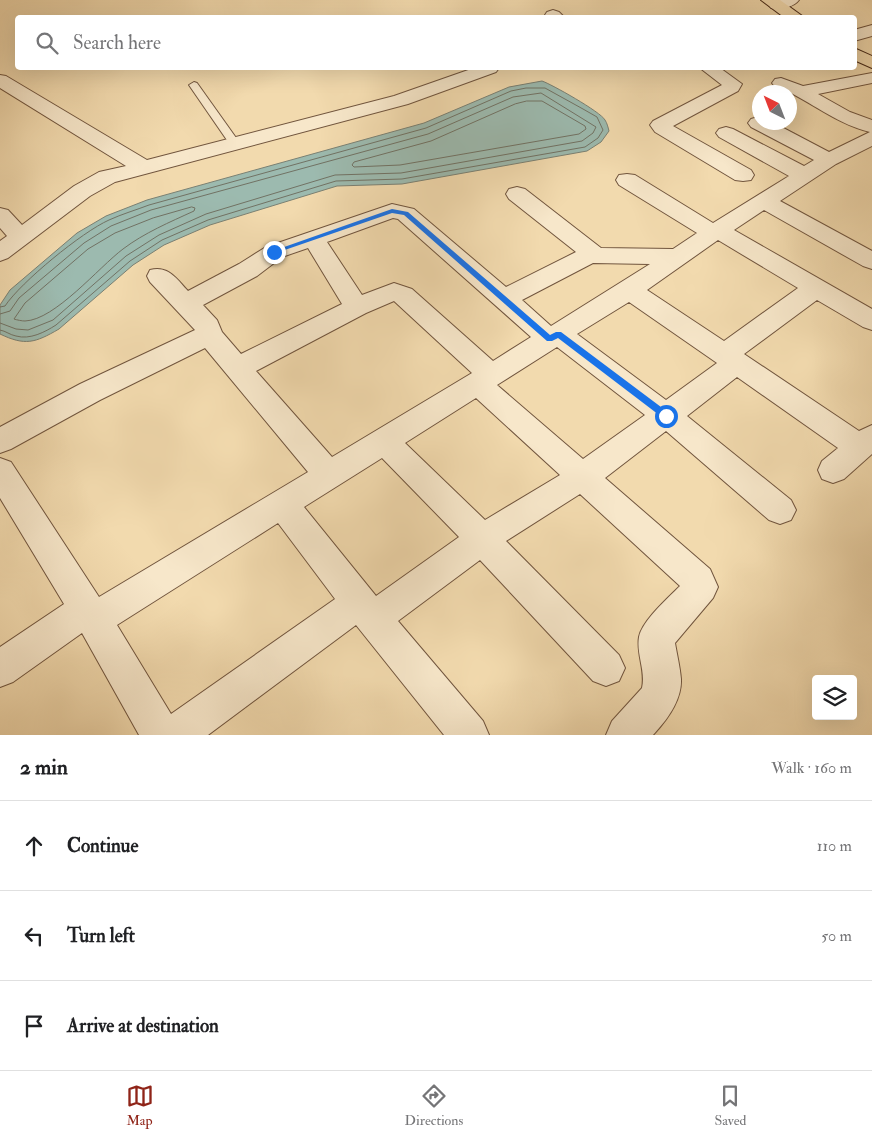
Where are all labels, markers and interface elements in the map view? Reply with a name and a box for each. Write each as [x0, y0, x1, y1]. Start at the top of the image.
search box [15, 15, 857, 70]
icon: search [33, 29, 61, 57]
text: Search here [73, 31, 161, 55]
north arrow [752, 85, 797, 130]
route end [263, 241, 286, 264]
route start [655, 405, 678, 428]
map controls [812, 675, 857, 720]
button: layers [812, 675, 857, 720]
text: 2 min [20, 754, 68, 781]
text: Walk · 160 m [771, 758, 852, 778]
icon: ahead [20, 832, 48, 860]
text: Continue [67, 834, 138, 858]
text: 110 m [817, 836, 852, 856]
icon: left [20, 922, 48, 950]
text: Turn left [67, 924, 135, 948]
text: 50 m [821, 926, 852, 946]
icon: arrive [20, 1012, 48, 1040]
text: Arrive at destination [67, 1014, 219, 1038]
tab: Map [126, 1082, 154, 1129]
tab: Directions [405, 1082, 463, 1129]
tab: Saved [714, 1082, 746, 1129]

